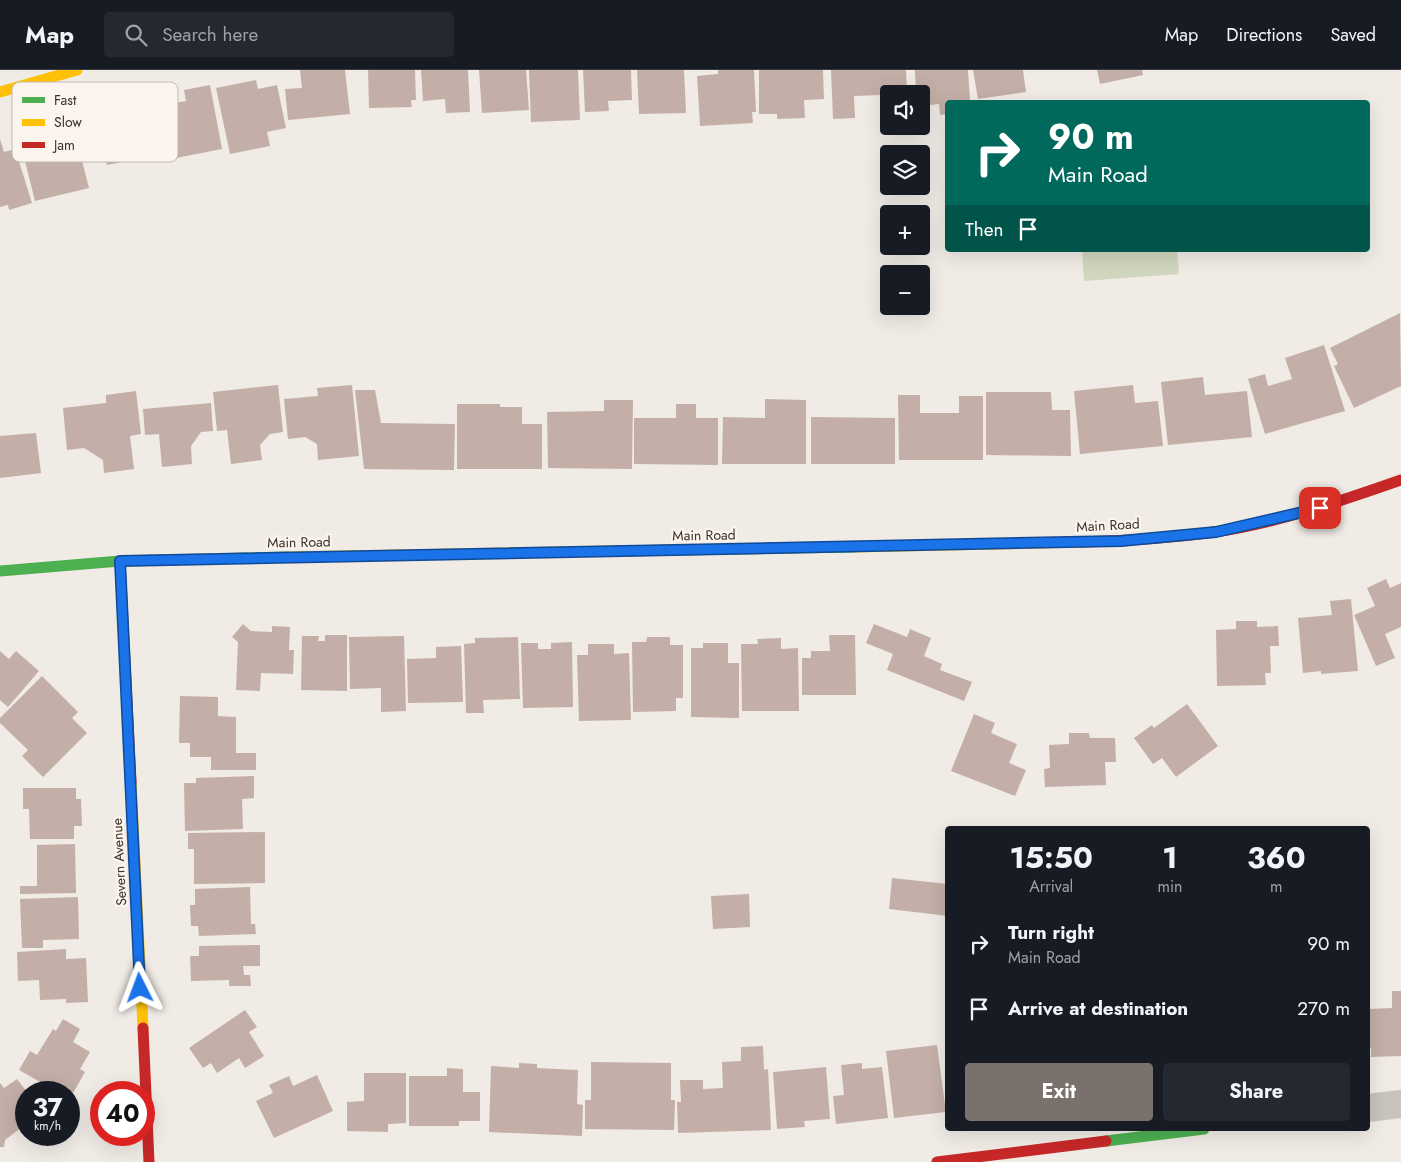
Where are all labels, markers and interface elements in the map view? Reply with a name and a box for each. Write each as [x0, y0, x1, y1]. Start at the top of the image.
search box [104, 12, 454, 57]
text: Map [25, 17, 74, 52]
icon: search [122, 21, 150, 49]
text: Search here [162, 21, 258, 48]
text: Map [1165, 22, 1198, 48]
text: Directions [1226, 22, 1302, 48]
text: Saved [1330, 22, 1376, 48]
legend [12, 82, 178, 162]
map controls [880, 85, 930, 315]
button: sound [880, 85, 930, 135]
text: Fast [54, 90, 77, 110]
text: Slow [54, 112, 82, 132]
text: 90 m [1048, 112, 1134, 162]
icon: right [965, 120, 1030, 185]
text: Jam [52, 135, 75, 155]
button: layers [880, 145, 930, 195]
text: Main Road [1048, 158, 1148, 190]
button: + [880, 205, 930, 255]
icon: arrive [1014, 215, 1042, 243]
text: Then [965, 216, 1004, 243]
button: − [880, 265, 930, 315]
pin [1299, 487, 1341, 529]
icon: arrive [1306, 494, 1334, 522]
street label: Main Road [1076, 513, 1140, 537]
street label: Main Road [672, 524, 736, 546]
street label: Main Road [267, 531, 331, 553]
street label: Severn Avenue [107, 818, 131, 906]
text: 15:50 [1009, 836, 1093, 879]
text: 1 [1162, 836, 1178, 879]
text: 360 [1247, 836, 1306, 879]
text: Arrival [1029, 875, 1073, 898]
text: min [1157, 875, 1182, 898]
text: m [1270, 875, 1282, 898]
text: Turn right [1008, 919, 1094, 946]
icon: right [965, 930, 993, 958]
text: 90 m [1307, 930, 1350, 957]
text: Main Road [1008, 946, 1081, 969]
position arrow [113, 961, 165, 1013]
icon: arrive [965, 995, 993, 1023]
text: Arrive at destination [1008, 995, 1188, 1022]
text: 270 m [1297, 995, 1350, 1022]
button: Exit [965, 1063, 1153, 1121]
button: Share [1163, 1063, 1350, 1121]
speed limit sign: 40 [90, 1081, 155, 1146]
text: 37 [32, 1089, 63, 1125]
text: km/h [34, 1117, 61, 1135]

